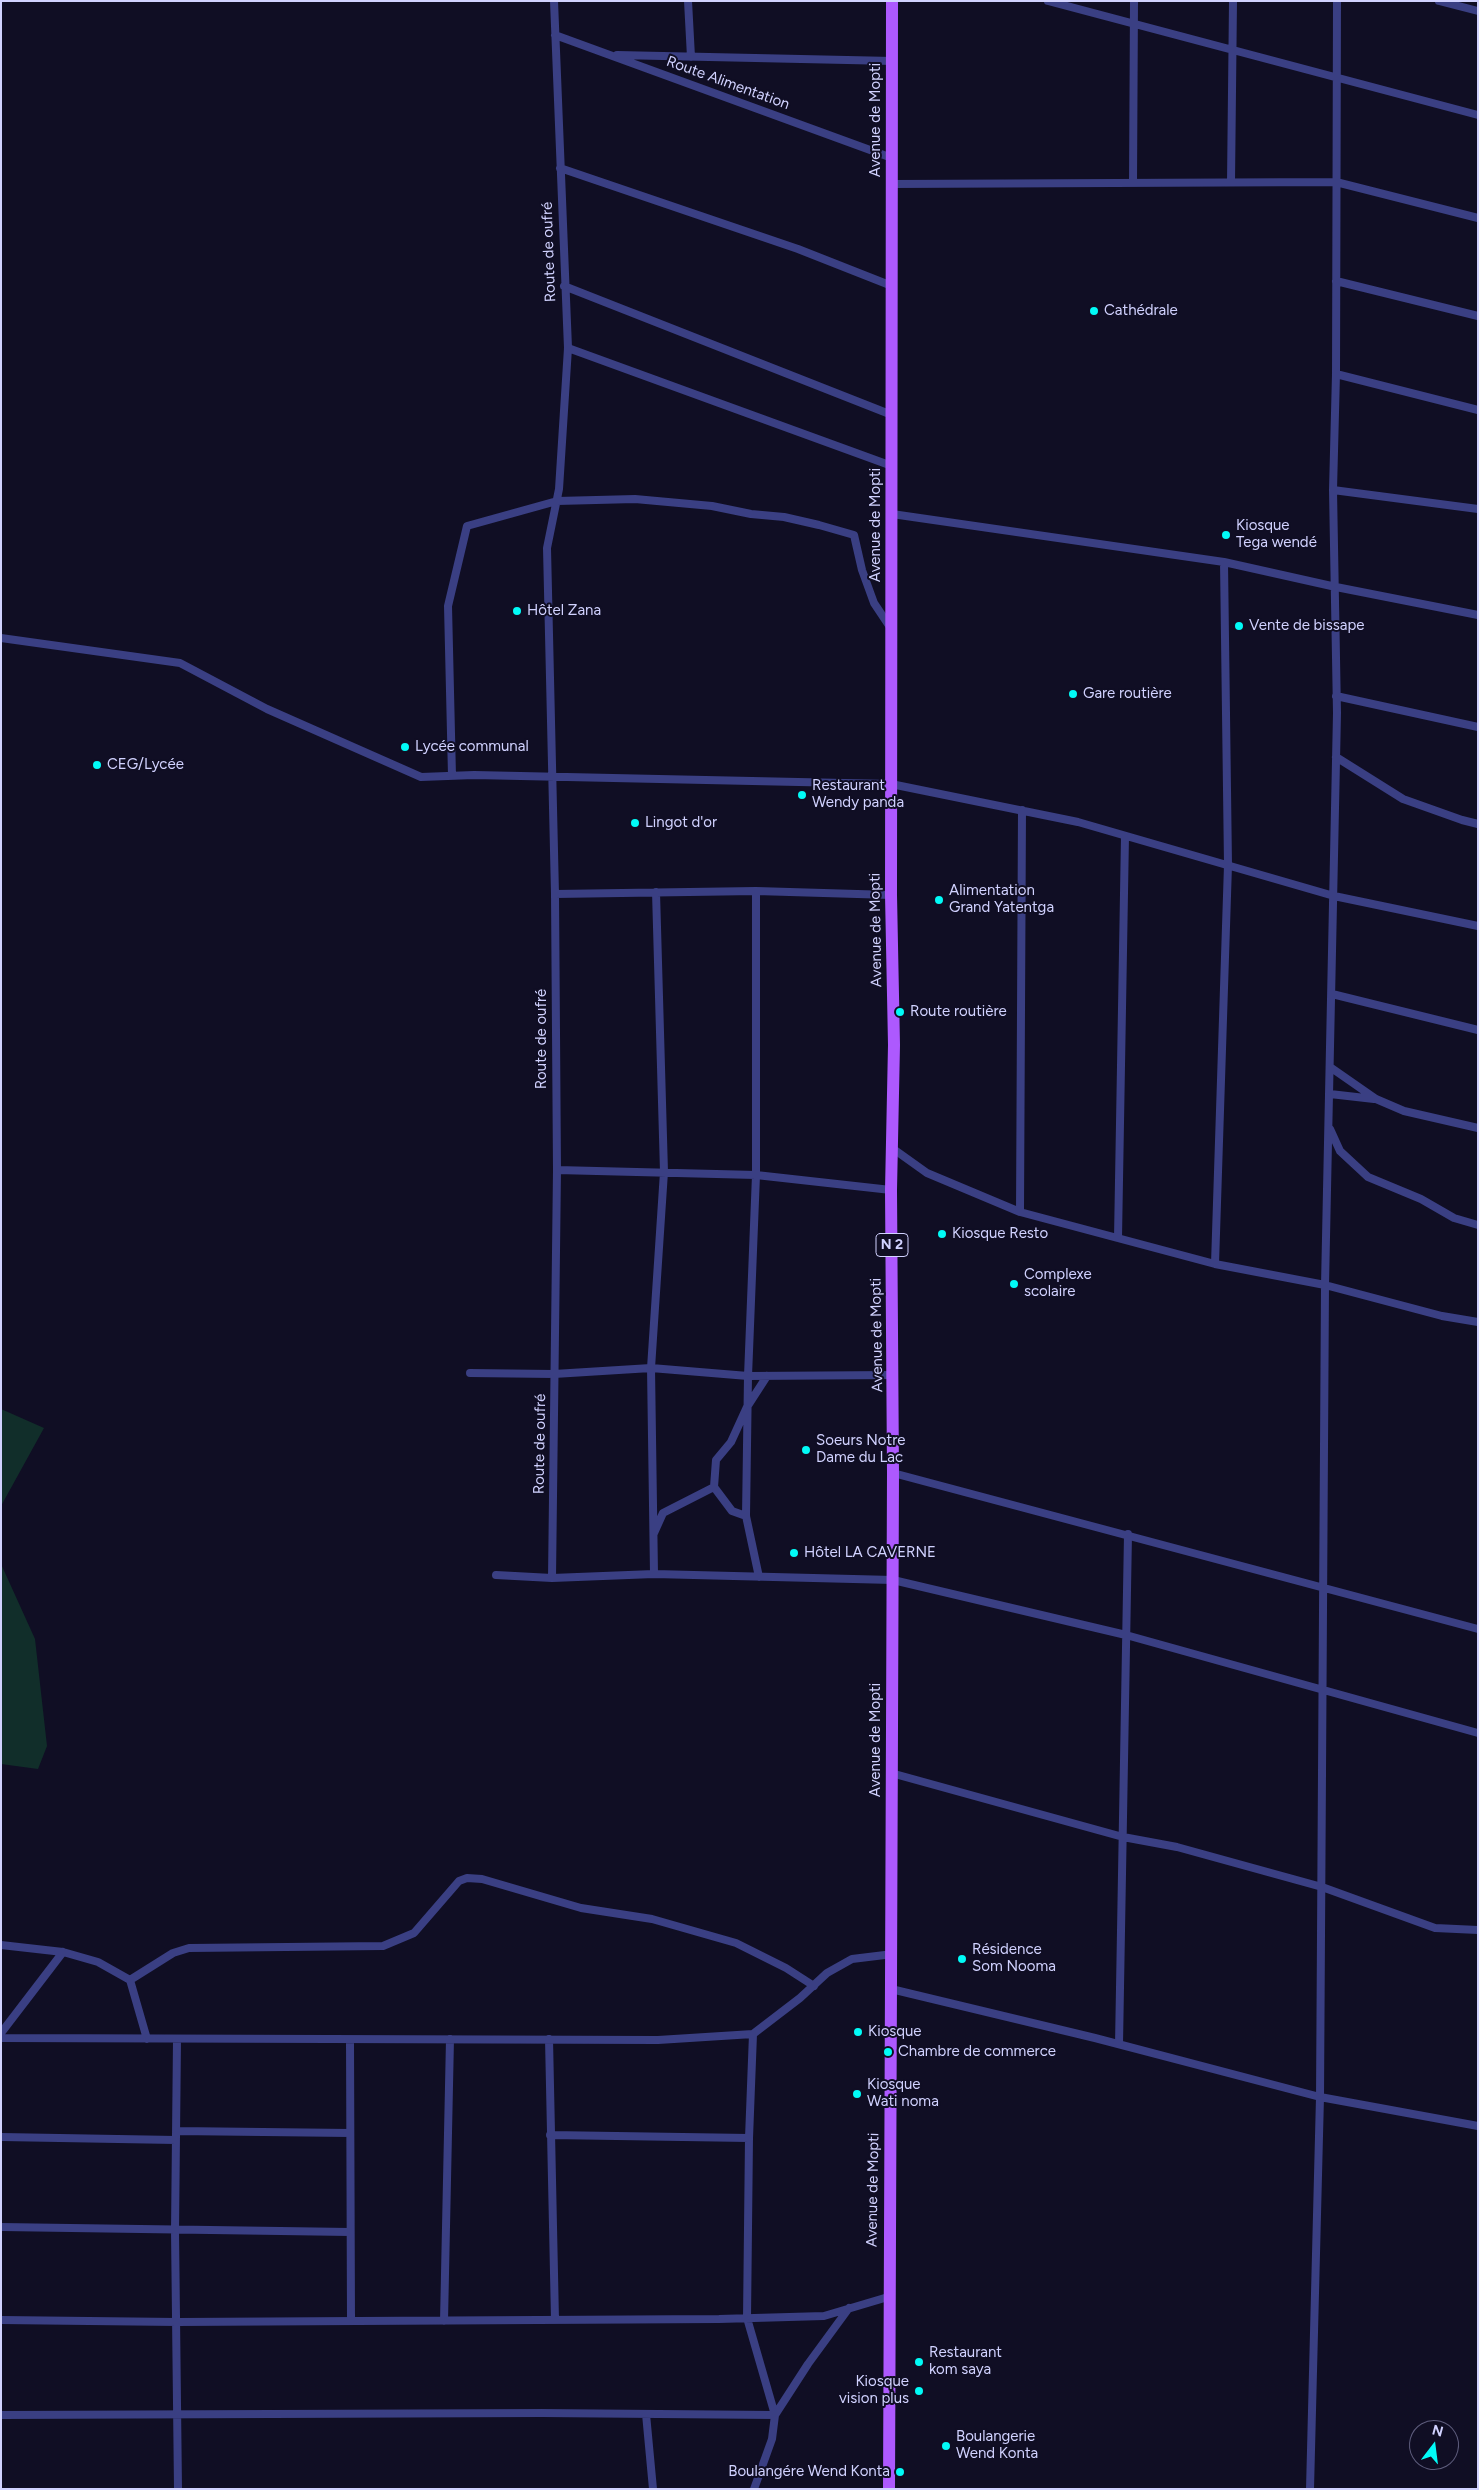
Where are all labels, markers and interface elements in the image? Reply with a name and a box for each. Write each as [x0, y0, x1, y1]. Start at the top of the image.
street label: Route Alimentation [664, 52, 792, 114]
street label: Avenue de Mopti [867, 63, 885, 177]
street label: Route de oufré [538, 201, 560, 303]
place label: Cathédrale [1104, 302, 1178, 320]
marker: Cathédrale [1088, 305, 1100, 317]
street label: Avenue de Mopti [867, 468, 885, 582]
place label: Kiosque Tega wendé [1236, 517, 1317, 552]
marker: Kiosque Tega wendé [1220, 529, 1232, 541]
place label: Hôtel Zana [527, 602, 601, 620]
marker: Hôtel Zana [511, 605, 523, 617]
place label: Vente de bissape [1249, 617, 1365, 635]
marker: Vente de bissape [1233, 620, 1245, 632]
place label: Gare routière [1083, 685, 1172, 703]
marker: Gare routière [1067, 688, 1079, 700]
place label: Lycée communal [415, 738, 529, 756]
marker: Lycée communal [399, 741, 411, 753]
place label: CEG/Lycée [107, 756, 184, 774]
marker: CEG/Lycée [91, 759, 103, 771]
place label: Restaurant Wendy panda [812, 777, 904, 812]
marker: Restaurant Wendy panda [796, 789, 808, 801]
place label: Lingot d'or [645, 814, 717, 832]
marker: Lingot d'or [629, 817, 641, 829]
street label: Avenue de Mopti [866, 873, 886, 987]
place label: Alimentation Grand Yatentga [949, 882, 1054, 917]
marker: Alimentation Grand Yatentga [933, 894, 945, 906]
street label: Route de oufré [533, 989, 551, 1089]
place label: Route routière [910, 1003, 1007, 1021]
marker: Route routière [894, 1006, 906, 1018]
place label: Kiosque Resto [952, 1225, 1048, 1243]
marker: Kiosque Resto [936, 1228, 948, 1240]
road number: N 2 [876, 1234, 908, 1256]
place label: Complexe scolaire [1024, 1266, 1092, 1301]
street label: Avenue de Mopti [867, 1278, 887, 1392]
marker: Complexe scolaire [1008, 1278, 1020, 1290]
street label: Route de oufré [530, 1394, 550, 1494]
place label: Soeurs Notre Dame du Lac [816, 1432, 905, 1467]
marker: Soeurs Notre Dame du Lac [800, 1444, 812, 1456]
place label: Hôtel LA CAVERNE [804, 1544, 936, 1562]
marker: Hôtel LA CAVERNE [788, 1547, 800, 1559]
street label: Avenue de Mopti [867, 1683, 885, 1797]
place label: Résidence Som Nooma [972, 1941, 1056, 1976]
marker: Résidence Som Nooma [956, 1953, 968, 1965]
place label: Kiosque [868, 2023, 922, 2041]
marker: Kiosque [852, 2026, 864, 2038]
place label: Chambre de commerce [898, 2043, 1056, 2061]
marker: Chambre de commerce [882, 2046, 894, 2058]
place label: Kiosque Wati noma [867, 2076, 939, 2111]
marker: Kiosque Wati noma [851, 2088, 863, 2100]
street label: Avenue de Mopti [863, 2133, 883, 2247]
place label: Restaurant kom saya [929, 2344, 1002, 2379]
marker: Restaurant kom saya [913, 2356, 925, 2368]
place label: Kiosque vision plus [839, 2373, 909, 2408]
marker: Kiosque vision plus [913, 2385, 925, 2397]
north arrow [1409, 2420, 1459, 2470]
text: N [1430, 2421, 1445, 2441]
place label: Boulangerie Wend Konta [956, 2428, 1038, 2463]
marker: Boulangerie Wend Konta [940, 2440, 952, 2452]
place label: Boulangére Wend Konta [728, 2463, 890, 2481]
marker: Boulangére Wend Konta [894, 2466, 906, 2478]

